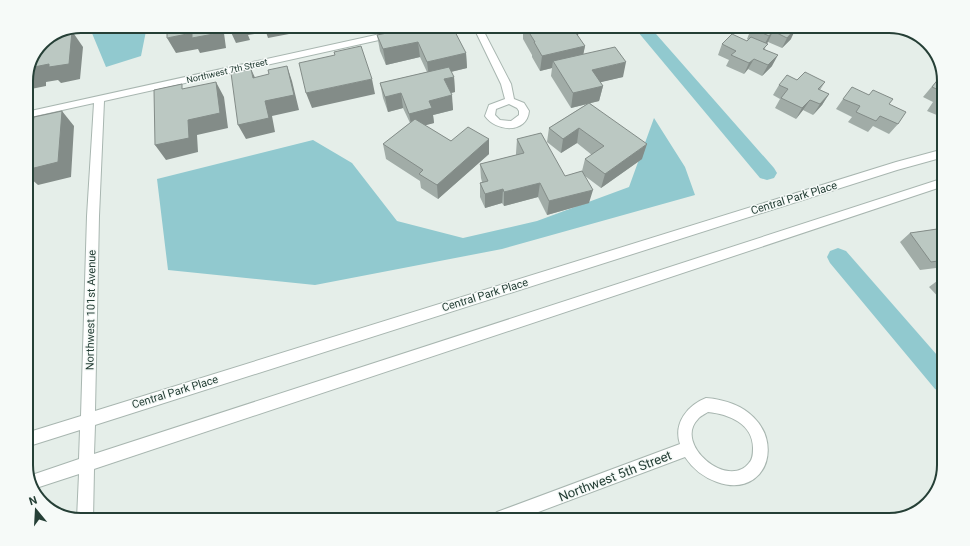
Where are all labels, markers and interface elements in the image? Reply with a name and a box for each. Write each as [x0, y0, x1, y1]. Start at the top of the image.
street label: Northwest 7th Street [185, 57, 269, 85]
street label: Central Park Place [749, 179, 839, 217]
street label: Northwest 101st Avenue [83, 250, 99, 370]
street label: Central Park Place [440, 276, 530, 314]
street label: Central Park Place [130, 373, 220, 411]
street label: Northwest 5th Street [556, 448, 674, 504]
north arrow [16, 490, 56, 530]
text: N [27, 494, 39, 508]

